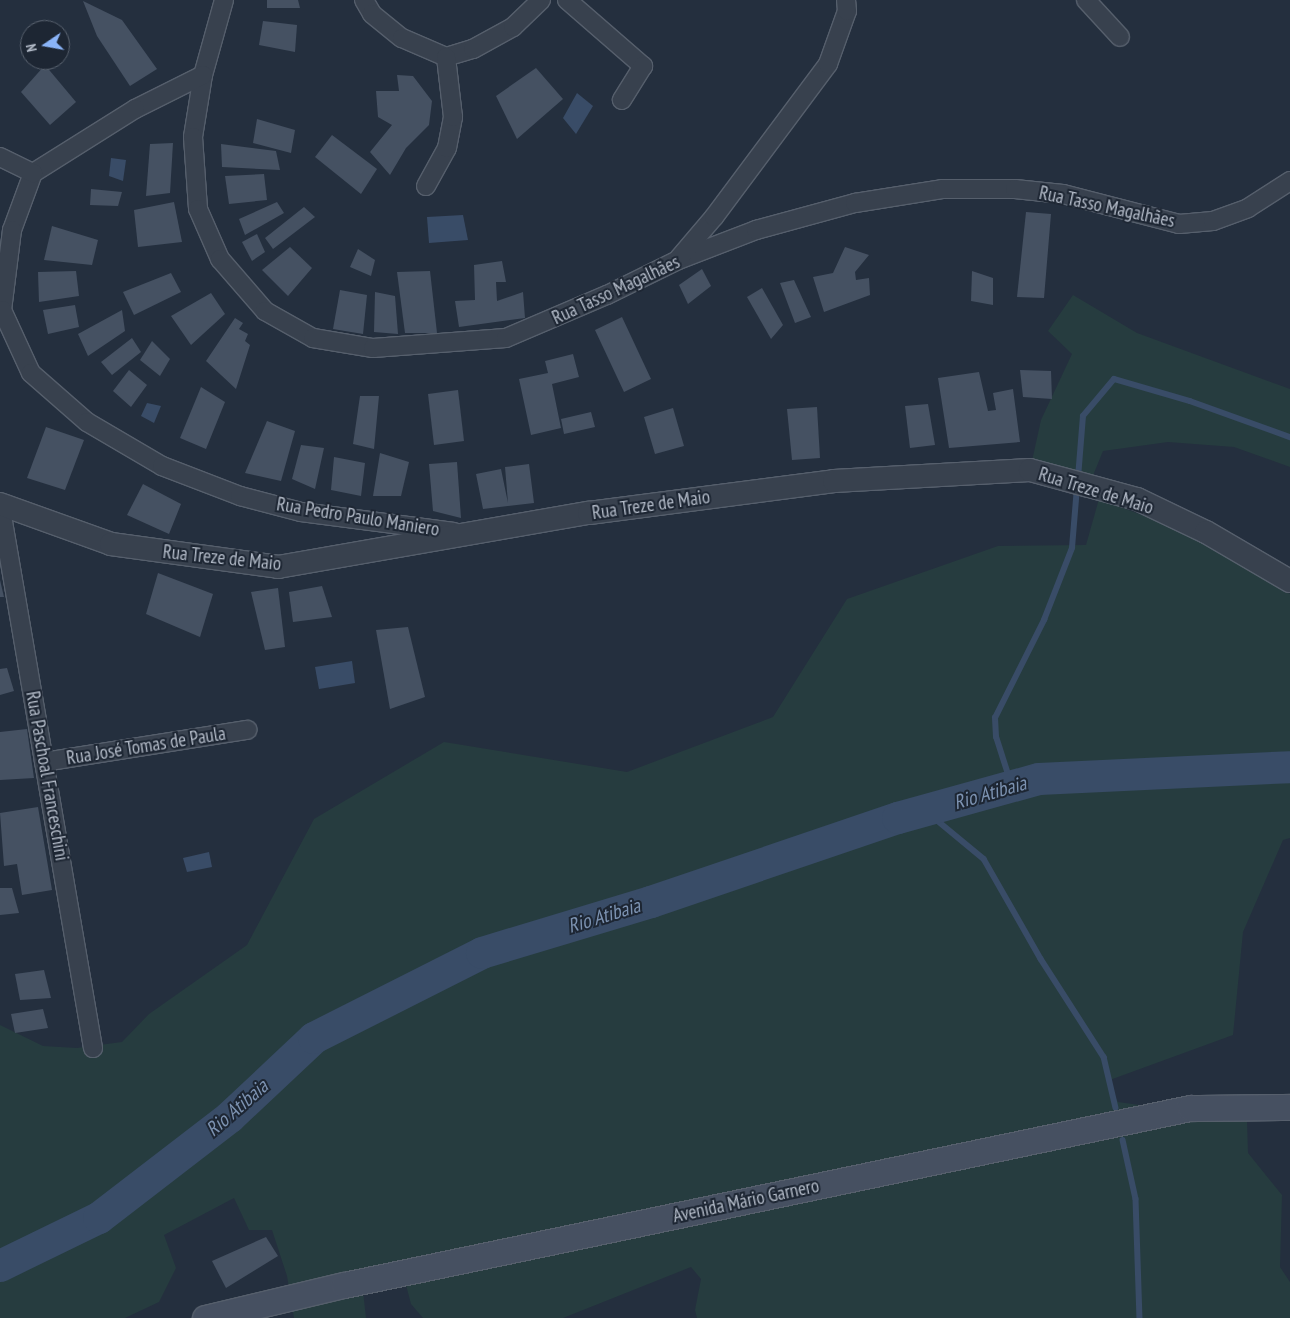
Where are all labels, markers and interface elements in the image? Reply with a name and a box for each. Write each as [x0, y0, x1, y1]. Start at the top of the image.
north arrow [20, 20, 70, 70]
text: N [22, 42, 41, 53]
street label: Rua Tasso Magalhães [1037, 181, 1177, 233]
street label: Rua Tasso Magalhães [548, 250, 684, 330]
street label: Rua Treze de Maio [1036, 463, 1156, 519]
street label: Rua Treze de Maio [590, 485, 712, 525]
street label: Rua Pedro Paulo Maniero [275, 493, 441, 541]
street label: Rua Treze de Maio [161, 540, 283, 576]
street label: Rua Paschoal Franceschini [21, 689, 73, 863]
street label: Rua José Tomas de Paula [65, 722, 227, 770]
water label: Rio Atibaia [951, 771, 1029, 815]
water label: Rio Atibaia [565, 894, 643, 938]
water label: Rio Atibaia [201, 1074, 273, 1142]
street label: Avenida Mário Garnero [671, 1174, 821, 1228]

